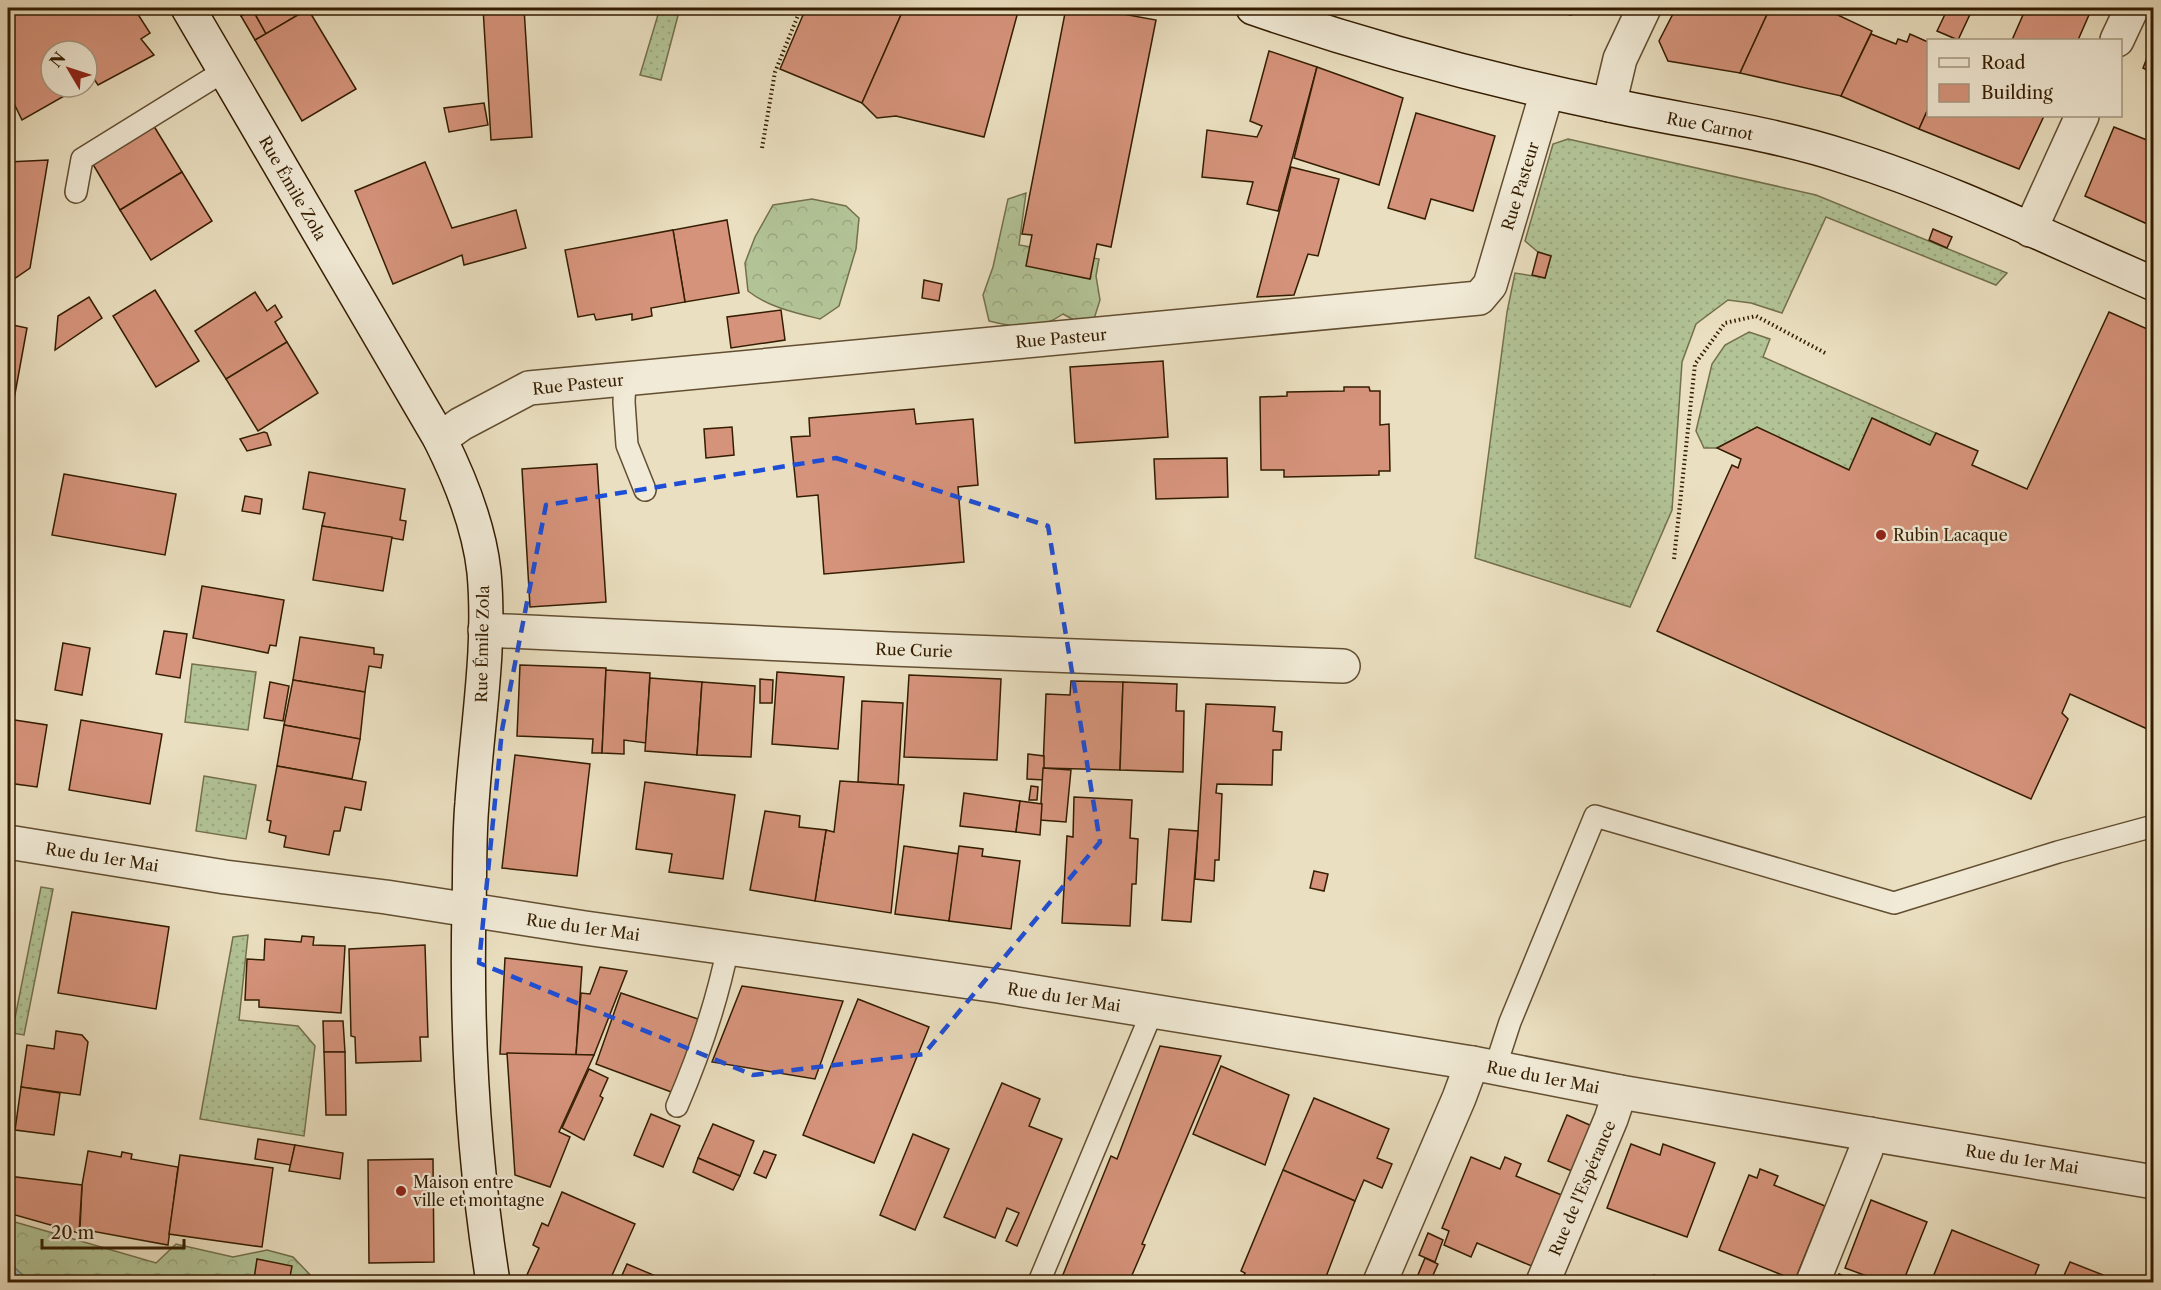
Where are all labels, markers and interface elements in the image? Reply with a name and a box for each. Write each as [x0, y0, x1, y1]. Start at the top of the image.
north arrow [39, 39, 99, 99]
legend [1927, 39, 2122, 117]
text: N [45, 48, 70, 71]
text: Road [1981, 52, 2026, 74]
text: Building [1981, 82, 2053, 104]
street label: Rue Carnot [1665, 108, 1755, 144]
street label: Rue Émile Zola [255, 132, 331, 244]
street label: Rue Pasteur [1497, 139, 1543, 233]
street label: Rue Pasteur [1014, 324, 1108, 352]
street label: Rue Pasteur [531, 369, 625, 399]
place label: Rubin Lacaque [1893, 525, 2008, 545]
marker: Rubin Lacaque [1874, 528, 1888, 542]
street label: Rue Émile Zola [471, 585, 493, 703]
street label: Rue Curie [875, 639, 953, 661]
street label: Rue du 1er Mai [44, 838, 160, 876]
street label: Rue du 1er Mai [525, 909, 641, 945]
street label: Rue du 1er Mai [1006, 978, 1122, 1016]
street label: Rue du 1er Mai [1485, 1056, 1601, 1098]
street label: Rue de l'Espérance [1544, 1117, 1620, 1259]
street label: Rue du 1er Mai [1964, 1140, 2080, 1178]
place label: Maison entre ville et montagne [412, 1172, 544, 1210]
marker: Maison entre ville et montagne [394, 1184, 408, 1198]
scale bar [42, 1212, 184, 1250]
text: 20 m [51, 1222, 95, 1244]

